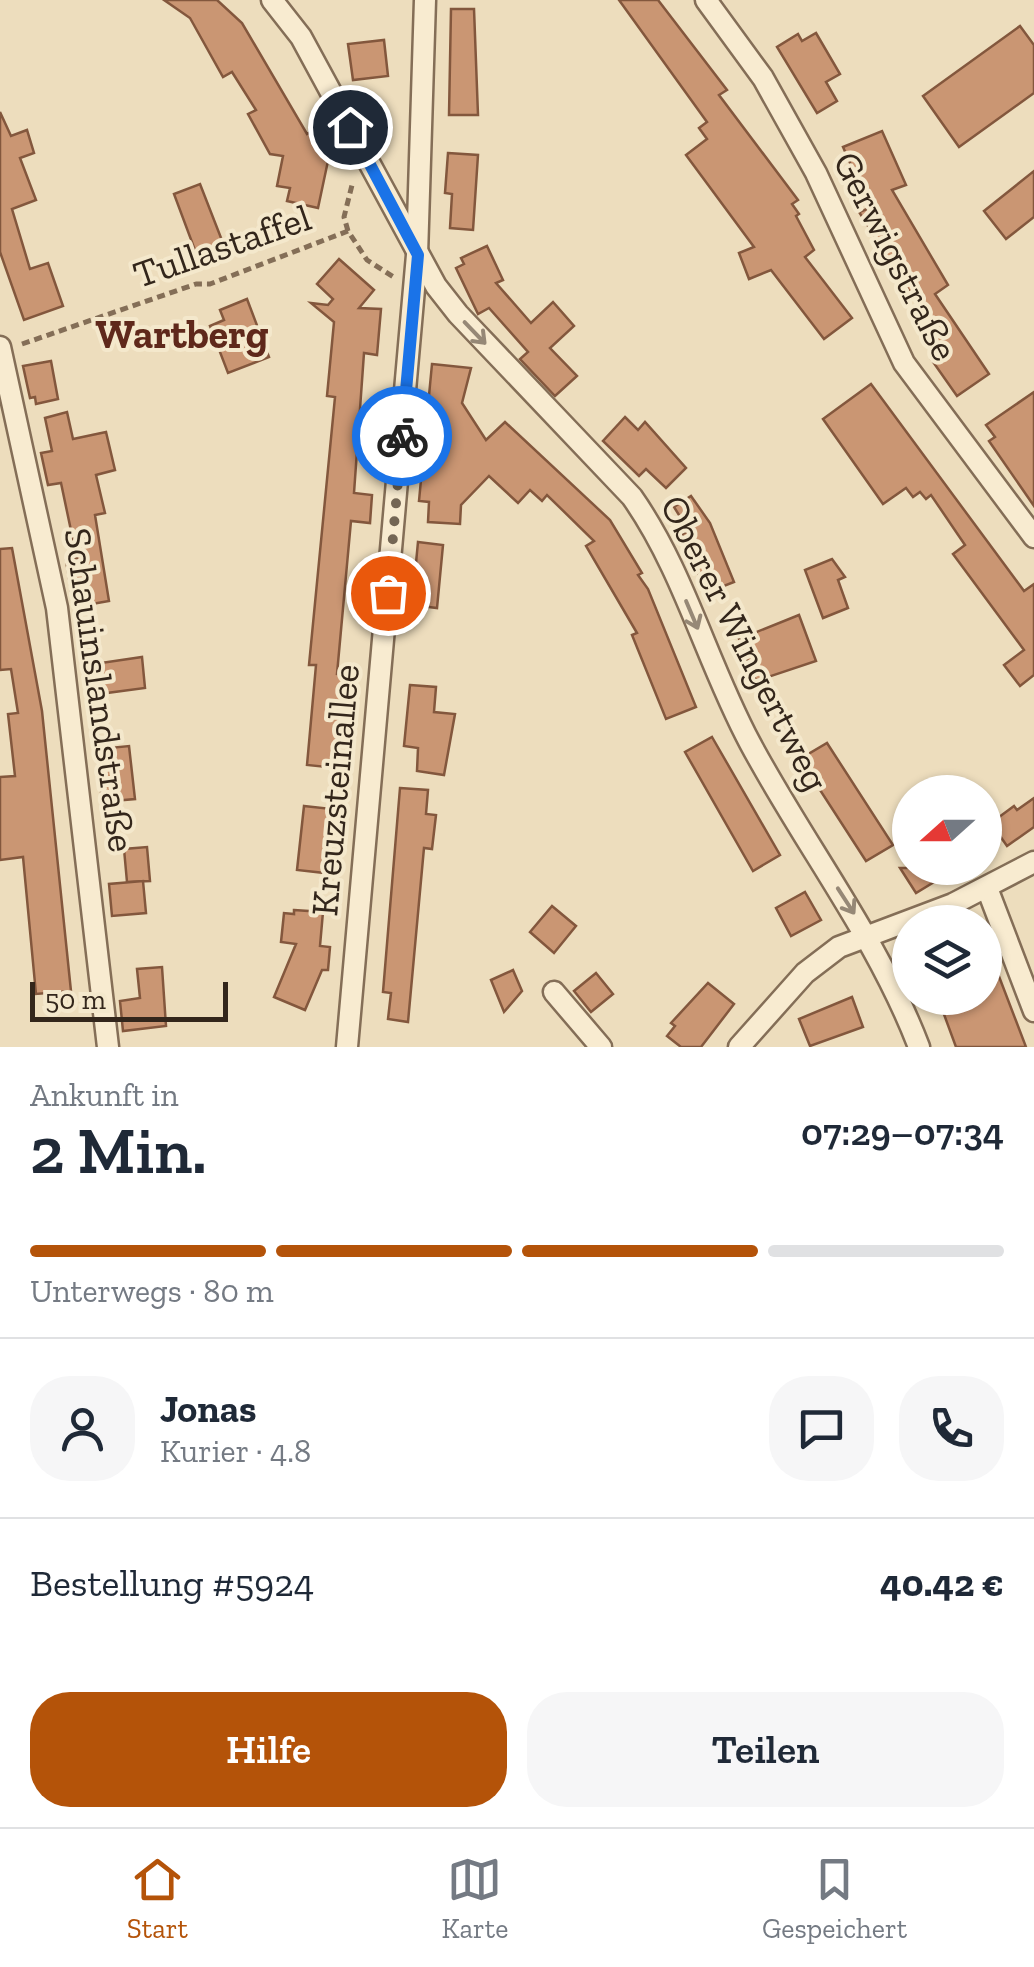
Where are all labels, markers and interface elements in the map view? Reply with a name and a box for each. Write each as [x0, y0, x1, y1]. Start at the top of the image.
pin [308, 85, 393, 170]
icon: home [323, 100, 378, 155]
street label: Gerwigstraße [824, 144, 968, 368]
street label: Tullastaffel [127, 194, 317, 298]
district label: Wartberg [96, 310, 269, 358]
one-way arrow [463, 320, 486, 345]
courier [352, 386, 452, 486]
icon: bike [375, 409, 430, 464]
street label: Oberer Wingertweg [651, 488, 839, 799]
street label: Schauinslandstraße [54, 525, 146, 855]
pin [346, 551, 431, 636]
icon: bag [361, 566, 416, 621]
one-way arrow [684, 599, 702, 630]
street label: Kreuzsteinallee [301, 662, 369, 918]
north arrow [892, 775, 1002, 885]
map controls [892, 775, 1002, 1015]
one-way arrow [835, 886, 856, 914]
button: layers [892, 905, 1002, 1015]
scale bar [30, 977, 228, 1021]
text: 50 m [45, 983, 106, 1016]
text: Ankunft in [30, 1076, 179, 1114]
text: 07:29–07:34 [801, 1109, 1004, 1155]
text: 2 Min. [30, 1112, 207, 1190]
text: Unterwegs · 80 m [30, 1272, 274, 1310]
button: person [30, 1376, 135, 1481]
button: chat [769, 1376, 874, 1481]
button: phone [899, 1376, 1004, 1481]
text: Jonas [160, 1386, 256, 1432]
text: Kurier · 4.8 [160, 1432, 311, 1470]
text: Bestellung #5924 [30, 1560, 314, 1606]
text: 40.42 € [880, 1560, 1004, 1606]
button: Hilfe [30, 1692, 507, 1807]
button: Teilen [527, 1692, 1004, 1807]
tab: Start [127, 1852, 188, 1945]
tab: Karte [442, 1852, 508, 1945]
tab: Gespeichert [762, 1852, 907, 1945]

